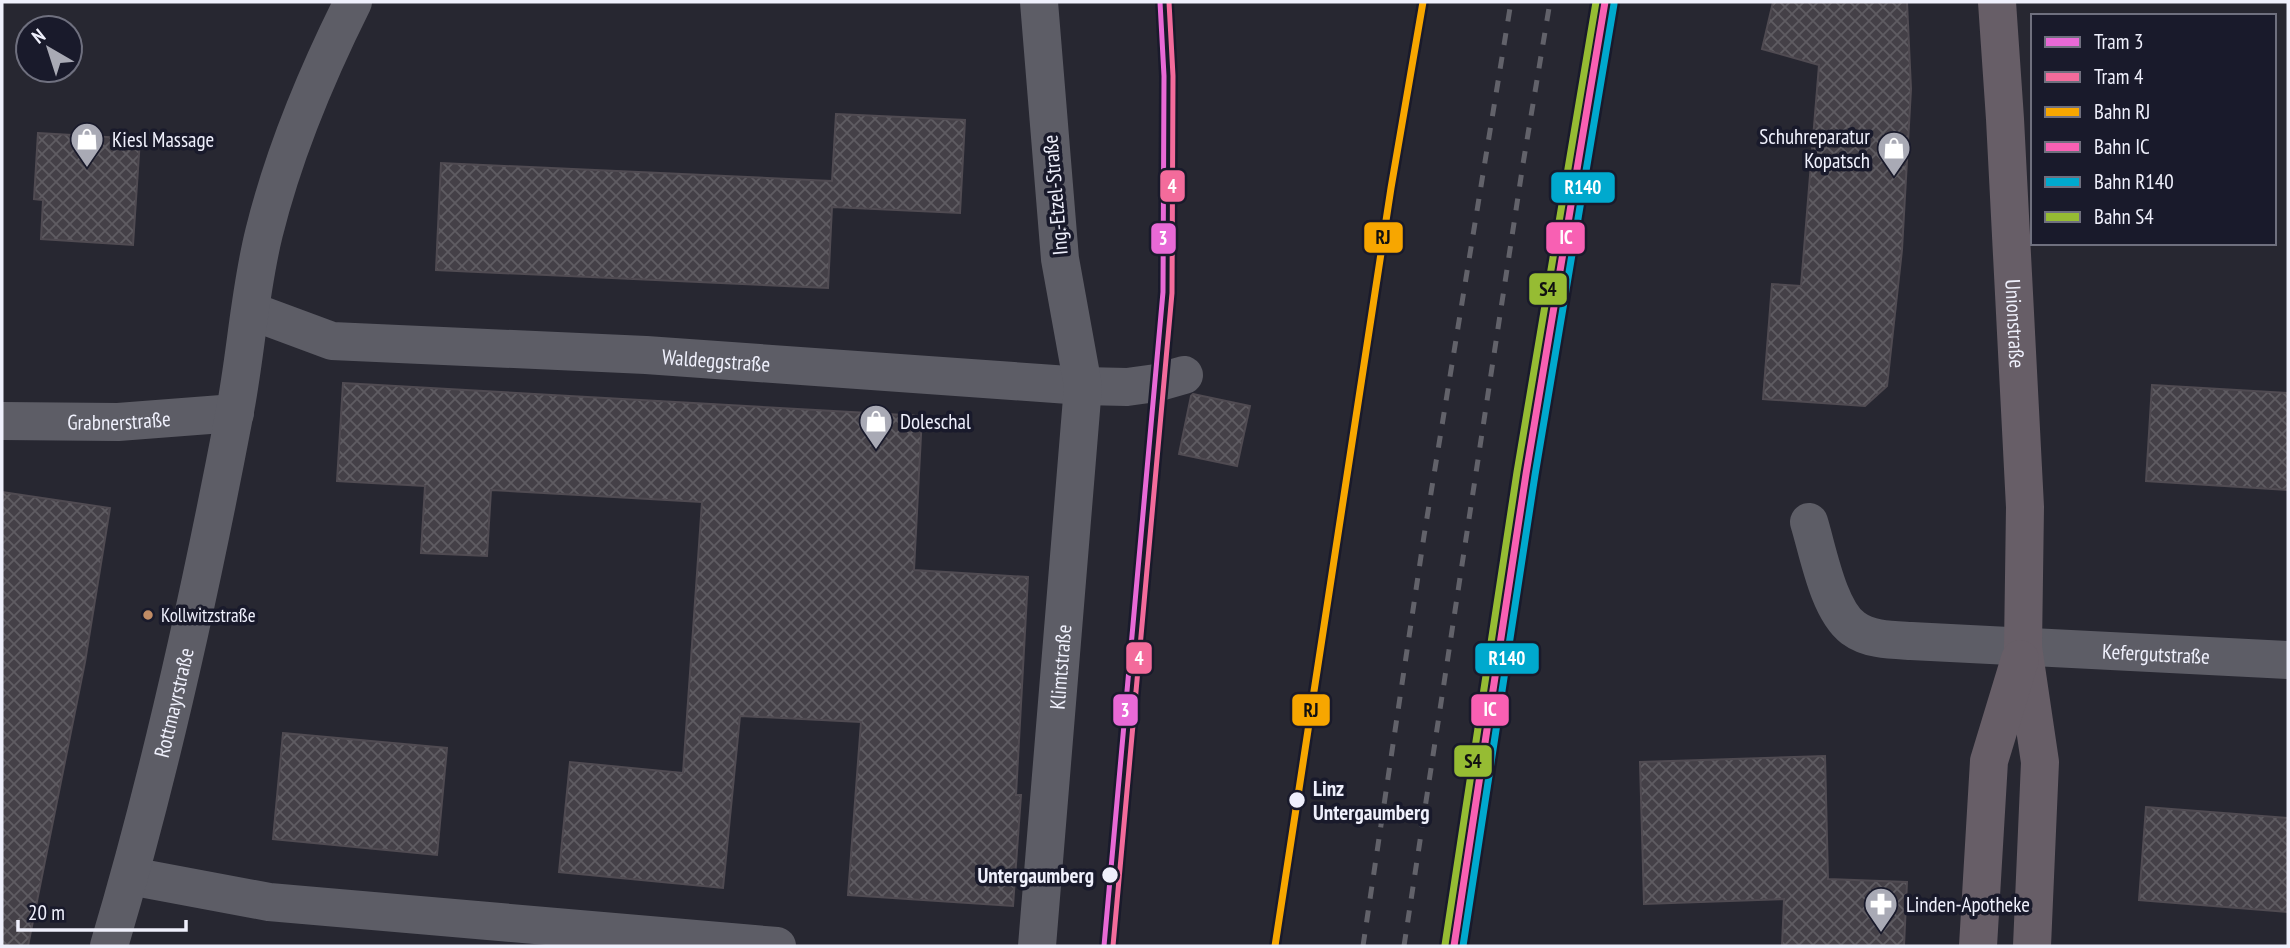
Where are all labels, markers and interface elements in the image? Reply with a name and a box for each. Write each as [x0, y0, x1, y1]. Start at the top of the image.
north arrow [14, 14, 84, 84]
legend [2031, 14, 2276, 245]
text: N [27, 23, 50, 48]
text: Tram 3 [2094, 28, 2143, 55]
text: Tram 4 [2094, 63, 2144, 90]
text: Bahn RJ [2094, 98, 2150, 125]
shop icon: Kiesl Massage [68, 120, 106, 169]
place label: Schuhreparatur Kopatsch [1759, 123, 1870, 174]
place label: Kiesl Massage [112, 126, 214, 153]
shop icon: Schuhreparatur Kopatsch [1875, 129, 1913, 178]
text: Bahn IC [2094, 133, 2150, 160]
street label: Ing.-Etzel-Straße [1036, 134, 1074, 256]
text: Bahn R140 [2094, 168, 2174, 195]
line badge: 4 [1159, 169, 1186, 203]
line badge: R140 [1550, 171, 1616, 204]
text: 4 [1167, 174, 1177, 198]
text: R140 [1565, 175, 1601, 199]
text: Bahn S4 [2094, 203, 2154, 230]
line badge: RJ [1363, 221, 1404, 254]
line badge: IC [1545, 221, 1586, 255]
line badge: 3 [1150, 222, 1177, 255]
text: RJ [1375, 225, 1391, 249]
text: IC [1559, 225, 1573, 249]
text: 3 [1158, 226, 1168, 250]
line badge: S4 [1528, 272, 1568, 306]
text: S4 [1539, 277, 1557, 301]
street label: Unionstraße [2000, 278, 2031, 369]
street label: Waldeggstraße [661, 343, 771, 377]
shop icon: Doleschal [857, 402, 895, 451]
street label: Grabnerstraße [67, 405, 172, 436]
place label: Doleschal [900, 408, 971, 435]
place label: Kollwitzstraße [161, 603, 256, 627]
marker: Kollwitzstraße [141, 608, 155, 622]
street label: Klimtstraße [1043, 623, 1077, 711]
street label: Kefergutstraße [2101, 637, 2211, 670]
line badge: 4 [1125, 641, 1153, 675]
line badge: R140 [1474, 642, 1540, 675]
street label: Rottmayrstraße [147, 645, 199, 760]
text: 4 [1134, 646, 1144, 670]
text: R140 [1489, 646, 1525, 670]
line badge: 3 [1112, 693, 1139, 727]
line badge: RJ [1291, 693, 1331, 727]
line badge: IC [1470, 693, 1510, 727]
text: IC [1483, 697, 1497, 721]
text: 3 [1120, 698, 1130, 722]
text: RJ [1303, 698, 1319, 722]
line badge: S4 [1453, 744, 1493, 778]
text: S4 [1464, 749, 1482, 773]
place label: Linz Untergaumberg [1313, 775, 1430, 826]
marker: Linz Untergaumberg [1287, 790, 1307, 810]
place label: Untergaumberg [977, 862, 1094, 889]
marker: Untergaumberg [1100, 865, 1120, 885]
pharmacy icon: Linden-Apotheke [1862, 885, 1900, 934]
scale bar [18, 888, 186, 932]
place label: Linden-Apotheke [1906, 891, 2030, 918]
text: 20 m [28, 899, 65, 926]

